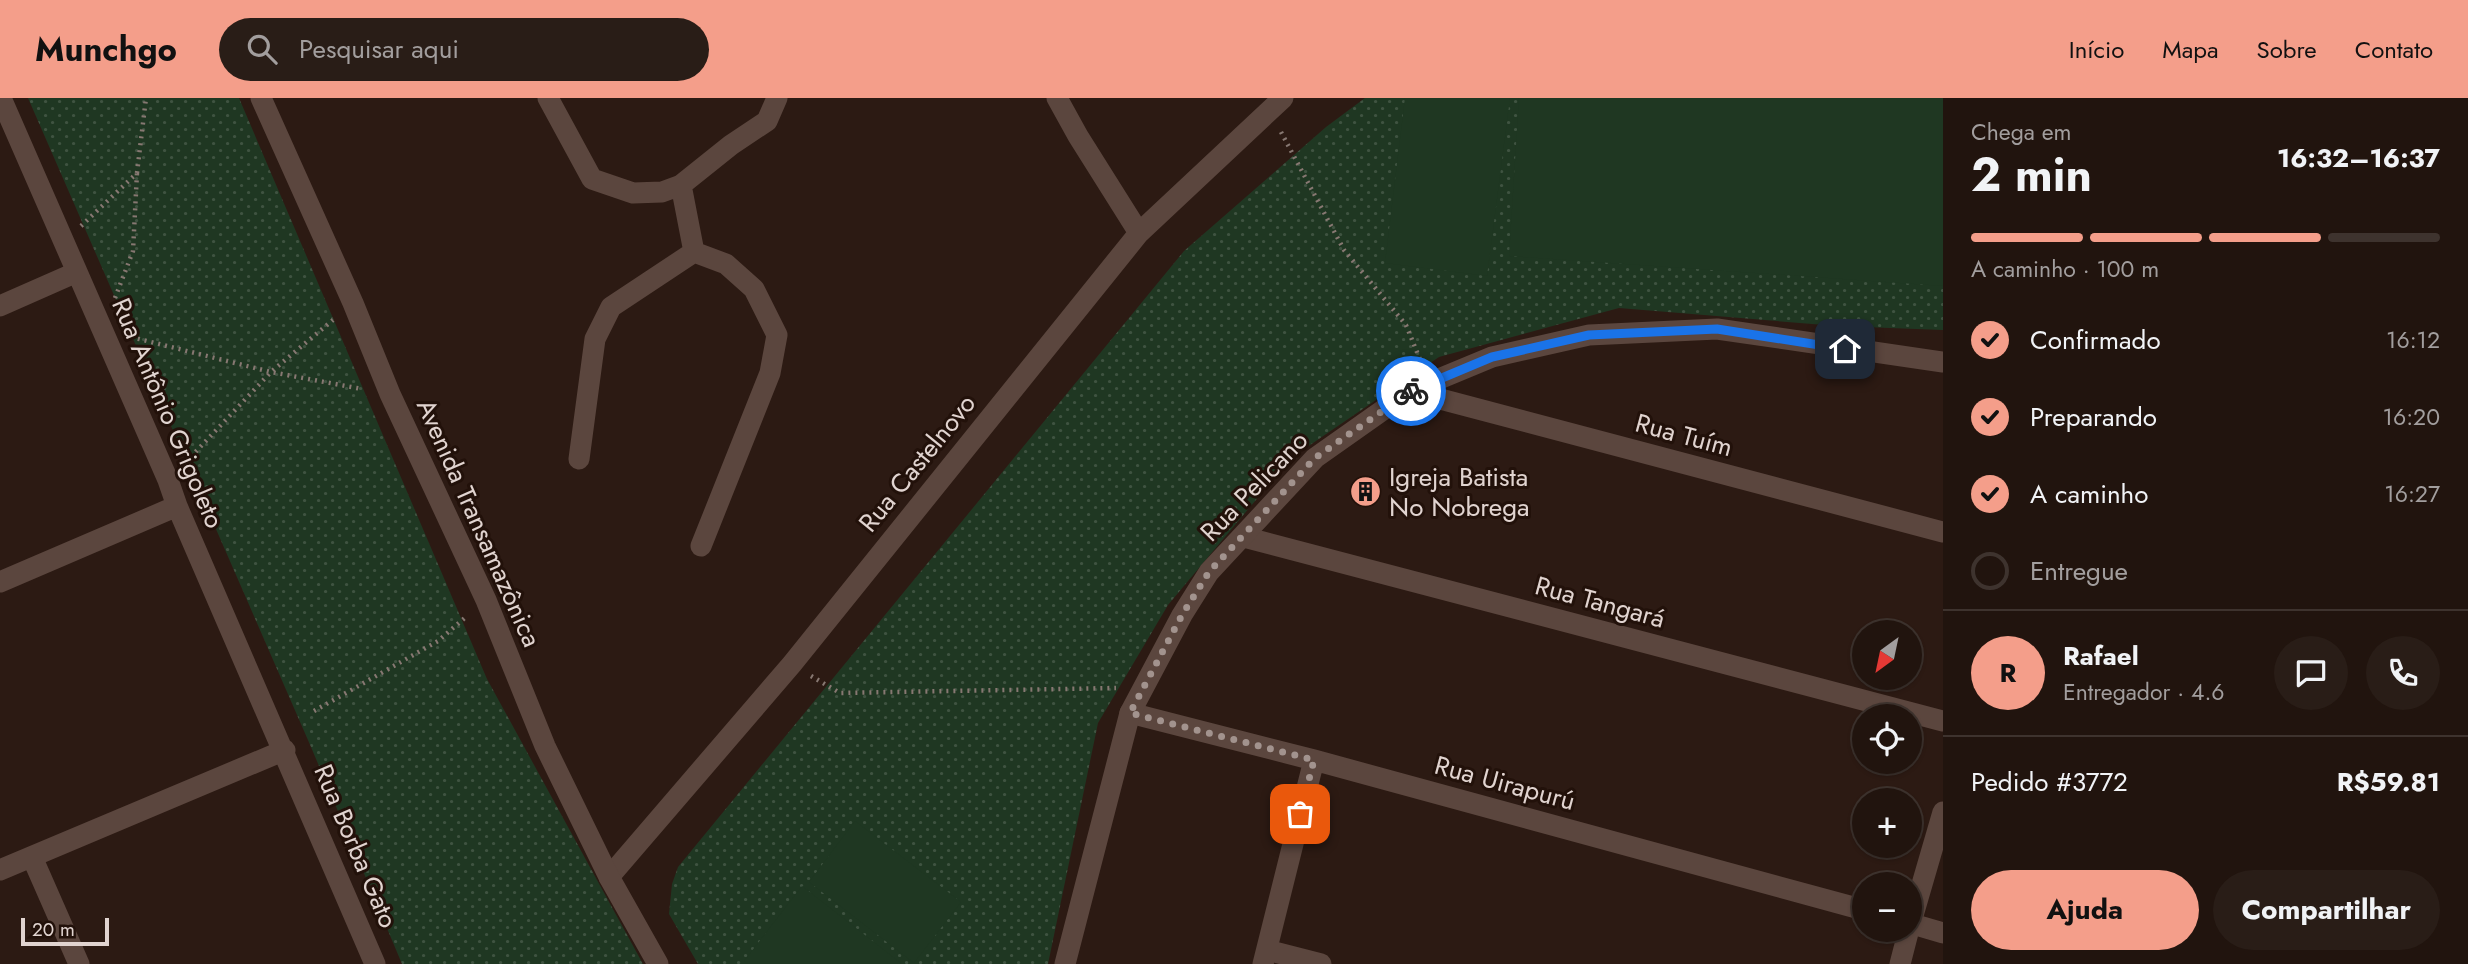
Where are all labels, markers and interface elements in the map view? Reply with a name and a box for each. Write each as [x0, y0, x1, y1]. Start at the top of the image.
search box [219, 18, 709, 81]
text: Munchgo [35, 26, 177, 73]
icon: search [243, 30, 281, 68]
text: Pesquisar aqui [299, 30, 459, 68]
text: Início [2069, 32, 2124, 67]
text: Mapa [2162, 32, 2219, 67]
text: Sobre [2257, 32, 2317, 67]
text: Contato [2355, 32, 2433, 67]
text: Chega em [1971, 115, 2072, 149]
text: 16:32–16:37 [2277, 139, 2440, 177]
text: 2 min [1971, 142, 2092, 208]
text: A caminho · 100 m [1971, 252, 2159, 286]
street label: Rua Antônio Grigoleto [102, 292, 234, 534]
pin [1815, 319, 1875, 379]
icon: check [1971, 321, 2009, 359]
text: Confirmado [2030, 321, 2161, 359]
text: 16:12 [2386, 323, 2440, 357]
icon: home [1826, 330, 1864, 368]
courier [1376, 356, 1446, 426]
icon: bike [1392, 372, 1430, 410]
street label: Rua Castelnovo [849, 386, 985, 540]
street label: Avenida Transamazônica [407, 393, 551, 653]
icon: check [1971, 398, 2009, 436]
text: Preparando [2030, 398, 2157, 436]
text: 16:20 [2383, 400, 2440, 434]
street label: Rua Tuím [1631, 404, 1737, 466]
street label: Rua Pelicano [1191, 422, 1317, 550]
place label: Igreja Batista No Nobrega [1389, 458, 1530, 526]
building icon: Igreja Batista No Nobrega [1349, 475, 1383, 509]
icon: check [1971, 475, 2009, 513]
text: A caminho [2030, 475, 2148, 513]
text: 16:27 [2384, 477, 2440, 511]
text: Entregue [2030, 552, 2128, 590]
street label: Rua Tangará [1531, 566, 1669, 638]
north arrow [1852, 620, 1922, 690]
map controls [1852, 620, 1922, 942]
button: chat [2274, 636, 2348, 710]
button: phone [2366, 636, 2440, 710]
text: Rafael [2063, 637, 2139, 675]
text: R [2000, 654, 2016, 692]
text: Entregador · 4.6 [2063, 675, 2225, 709]
button: locate [1852, 704, 1922, 774]
street label: Rua Uirapurú [1431, 746, 1579, 820]
street label: Rua Borba Gato [304, 758, 408, 934]
text: Pedido #3772 [1971, 763, 2128, 801]
text: R$59.81 [2337, 763, 2440, 801]
pin [1270, 784, 1330, 844]
button: + [1852, 788, 1922, 858]
icon: bag [1281, 795, 1319, 833]
button: Ajuda [1971, 870, 2199, 950]
button: Compartilhar [2213, 870, 2440, 950]
button: − [1852, 872, 1922, 942]
scale bar [21, 915, 108, 947]
text: 20 m [32, 916, 75, 943]

